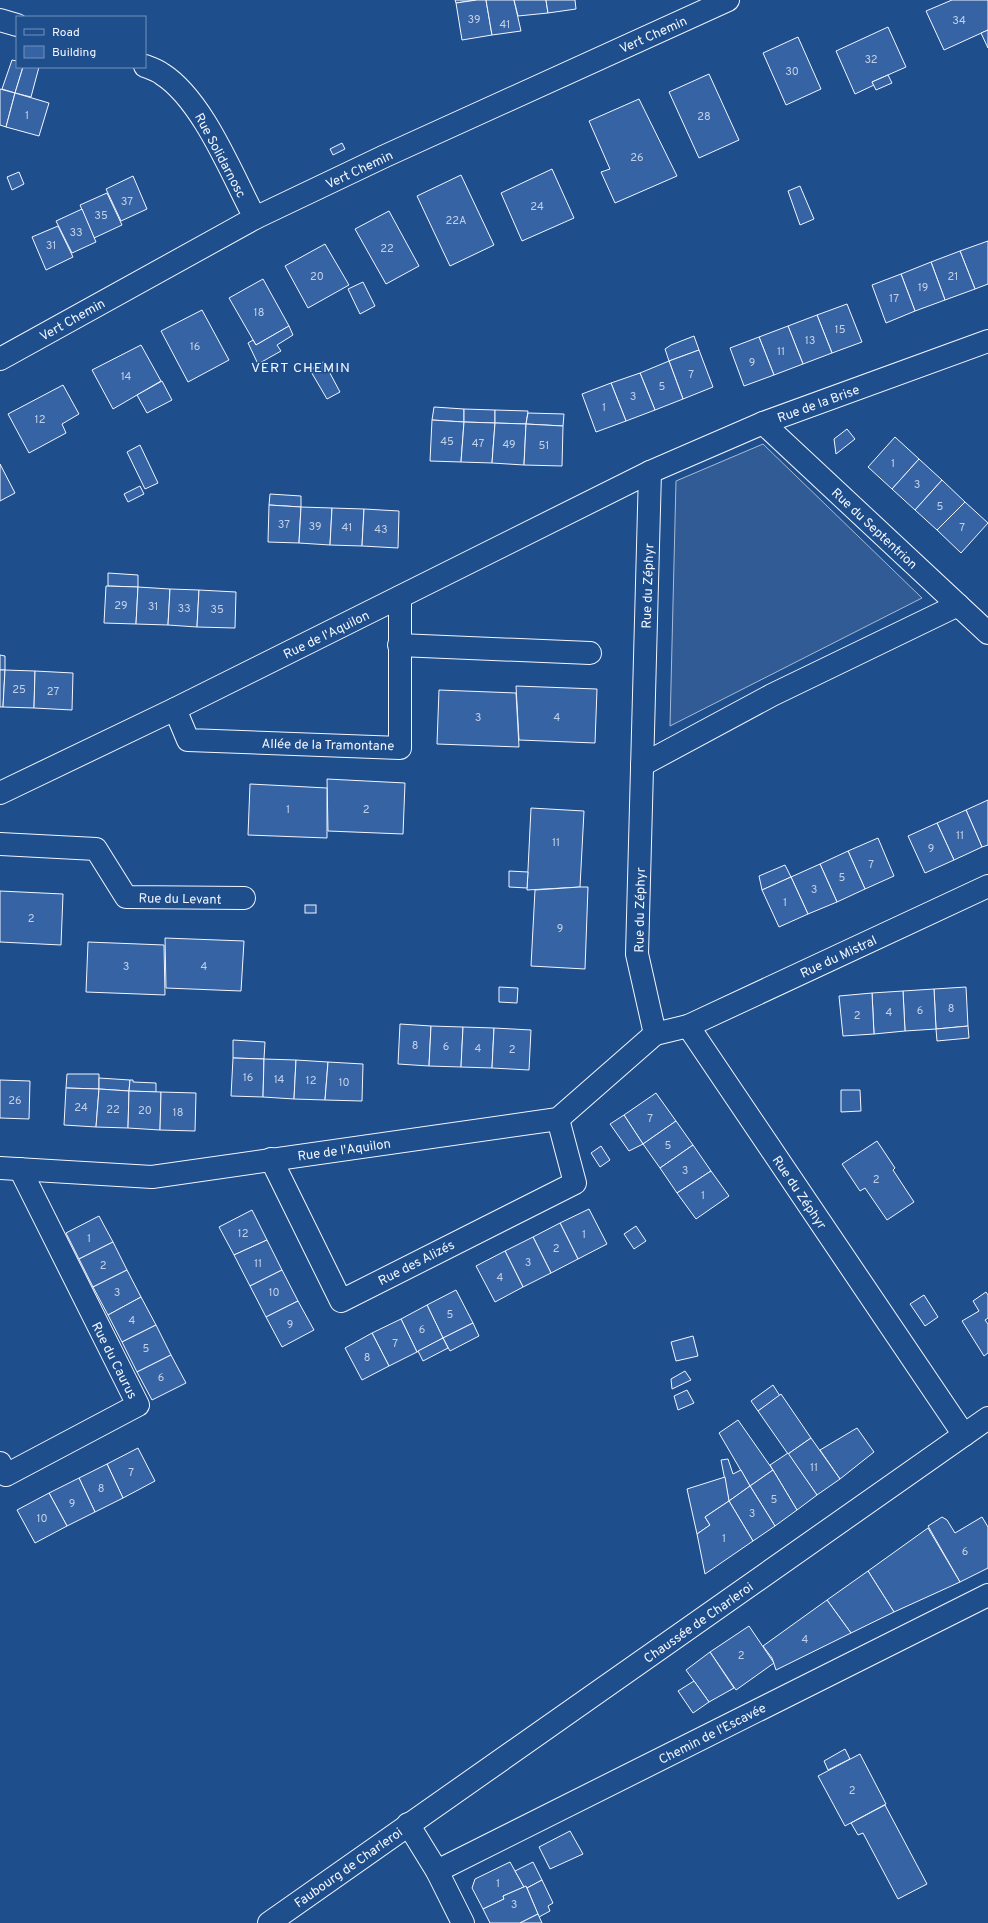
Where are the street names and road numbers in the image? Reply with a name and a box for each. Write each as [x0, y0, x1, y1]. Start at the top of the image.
street label: Vert Chemin [618, 14, 690, 58]
street label: Rue Solidarnosc [190, 111, 248, 201]
street label: Vert Chemin [324, 148, 396, 193]
street label: Vert Chemin [37, 296, 108, 345]
street label: Rue de la Brise [775, 383, 862, 427]
street label: Rue du Septentrion [827, 486, 920, 573]
street label: Rue du Zéphyr [640, 543, 658, 629]
street label: Rue de l'Aquilon [281, 608, 373, 664]
street label: Allée de la Tramontane [261, 737, 395, 755]
street label: Rue du Zéphyr [632, 867, 650, 953]
street label: Rue du Levant [138, 891, 222, 909]
street label: Rue du Mistral [798, 933, 880, 983]
street label: Rue de l'Aquilon [297, 1137, 392, 1165]
street label: Rue du Zéphyr [768, 1153, 829, 1233]
street label: Rue des Alizés [376, 1238, 458, 1290]
street label: Rue du Caurus [87, 1320, 140, 1402]
street label: Chaussée de Charleroi [641, 1580, 757, 1667]
street label: Chemin de l'Escavée [656, 1701, 769, 1769]
street label: Faubourg de Charleroi [292, 1825, 406, 1912]

